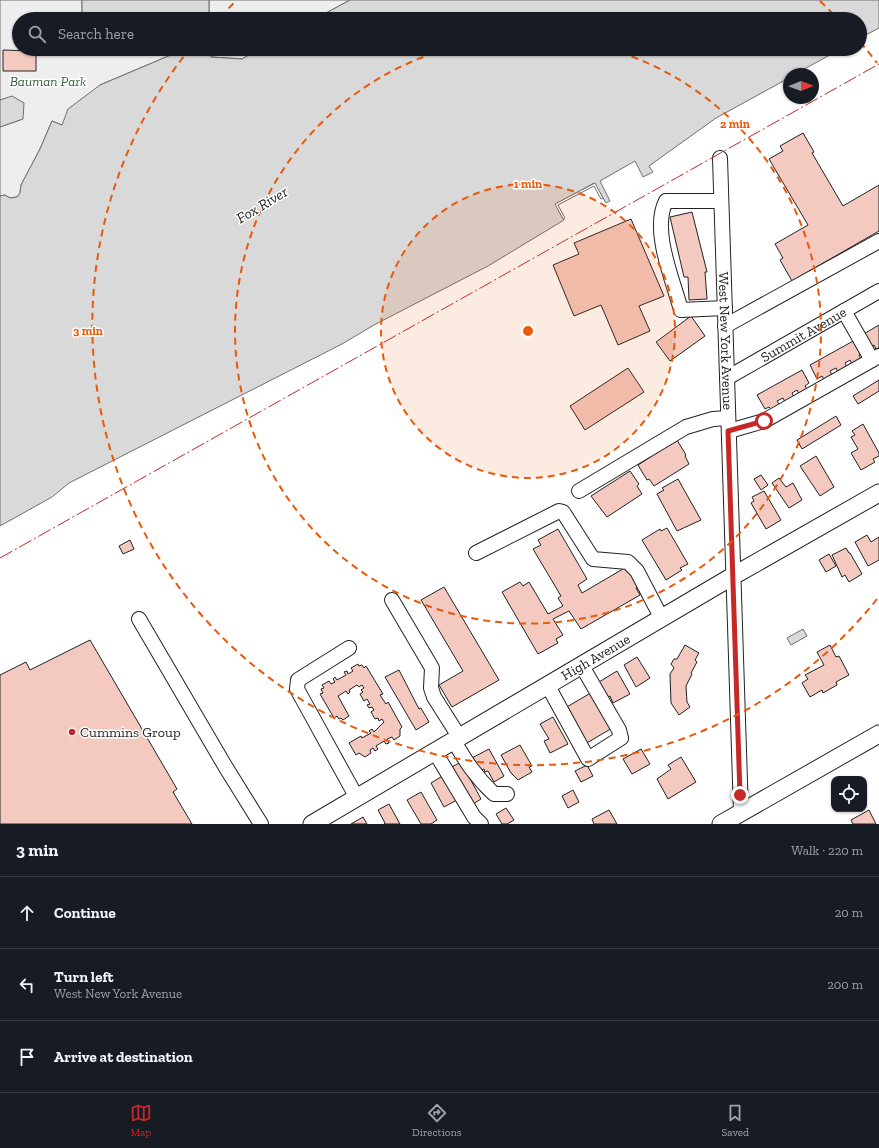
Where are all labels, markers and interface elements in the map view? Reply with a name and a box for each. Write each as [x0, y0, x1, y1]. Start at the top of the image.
search box [12, 12, 867, 56]
icon: search [26, 23, 48, 45]
text: Search here [58, 25, 134, 43]
north arrow [783, 68, 819, 104]
park label: Bauman Park [10, 73, 86, 90]
text: 2 min [720, 117, 750, 131]
text: 1 min [514, 177, 542, 191]
water label: Fox River [233, 182, 292, 227]
street label: West New York Avenue [715, 272, 737, 411]
street label: Summit Avenue [758, 303, 850, 365]
text: 3 min [73, 324, 103, 338]
centre of rings [521, 324, 535, 338]
route start [755, 412, 773, 430]
street label: High Avenue [558, 630, 633, 684]
place label: Cummins Group [80, 724, 181, 741]
marker: Cummins Group [67, 727, 77, 737]
map controls [831, 776, 867, 812]
button: locate [831, 776, 867, 812]
route end [731, 786, 749, 804]
text: 3 min [16, 840, 58, 860]
text: Walk · 220 m [791, 843, 863, 858]
icon: ahead [16, 902, 38, 924]
text: Continue [54, 904, 116, 922]
text: 20 m [835, 905, 863, 920]
text: Turn left [54, 968, 114, 986]
icon: left [16, 974, 38, 996]
text: 200 m [827, 977, 863, 992]
text: West New York Avenue [54, 986, 182, 1001]
icon: arrive [16, 1046, 38, 1068]
text: Arrive at destination [54, 1048, 193, 1066]
tab: Map [130, 1102, 152, 1139]
tab: Directions [412, 1102, 462, 1139]
tab: Saved [721, 1102, 749, 1139]

